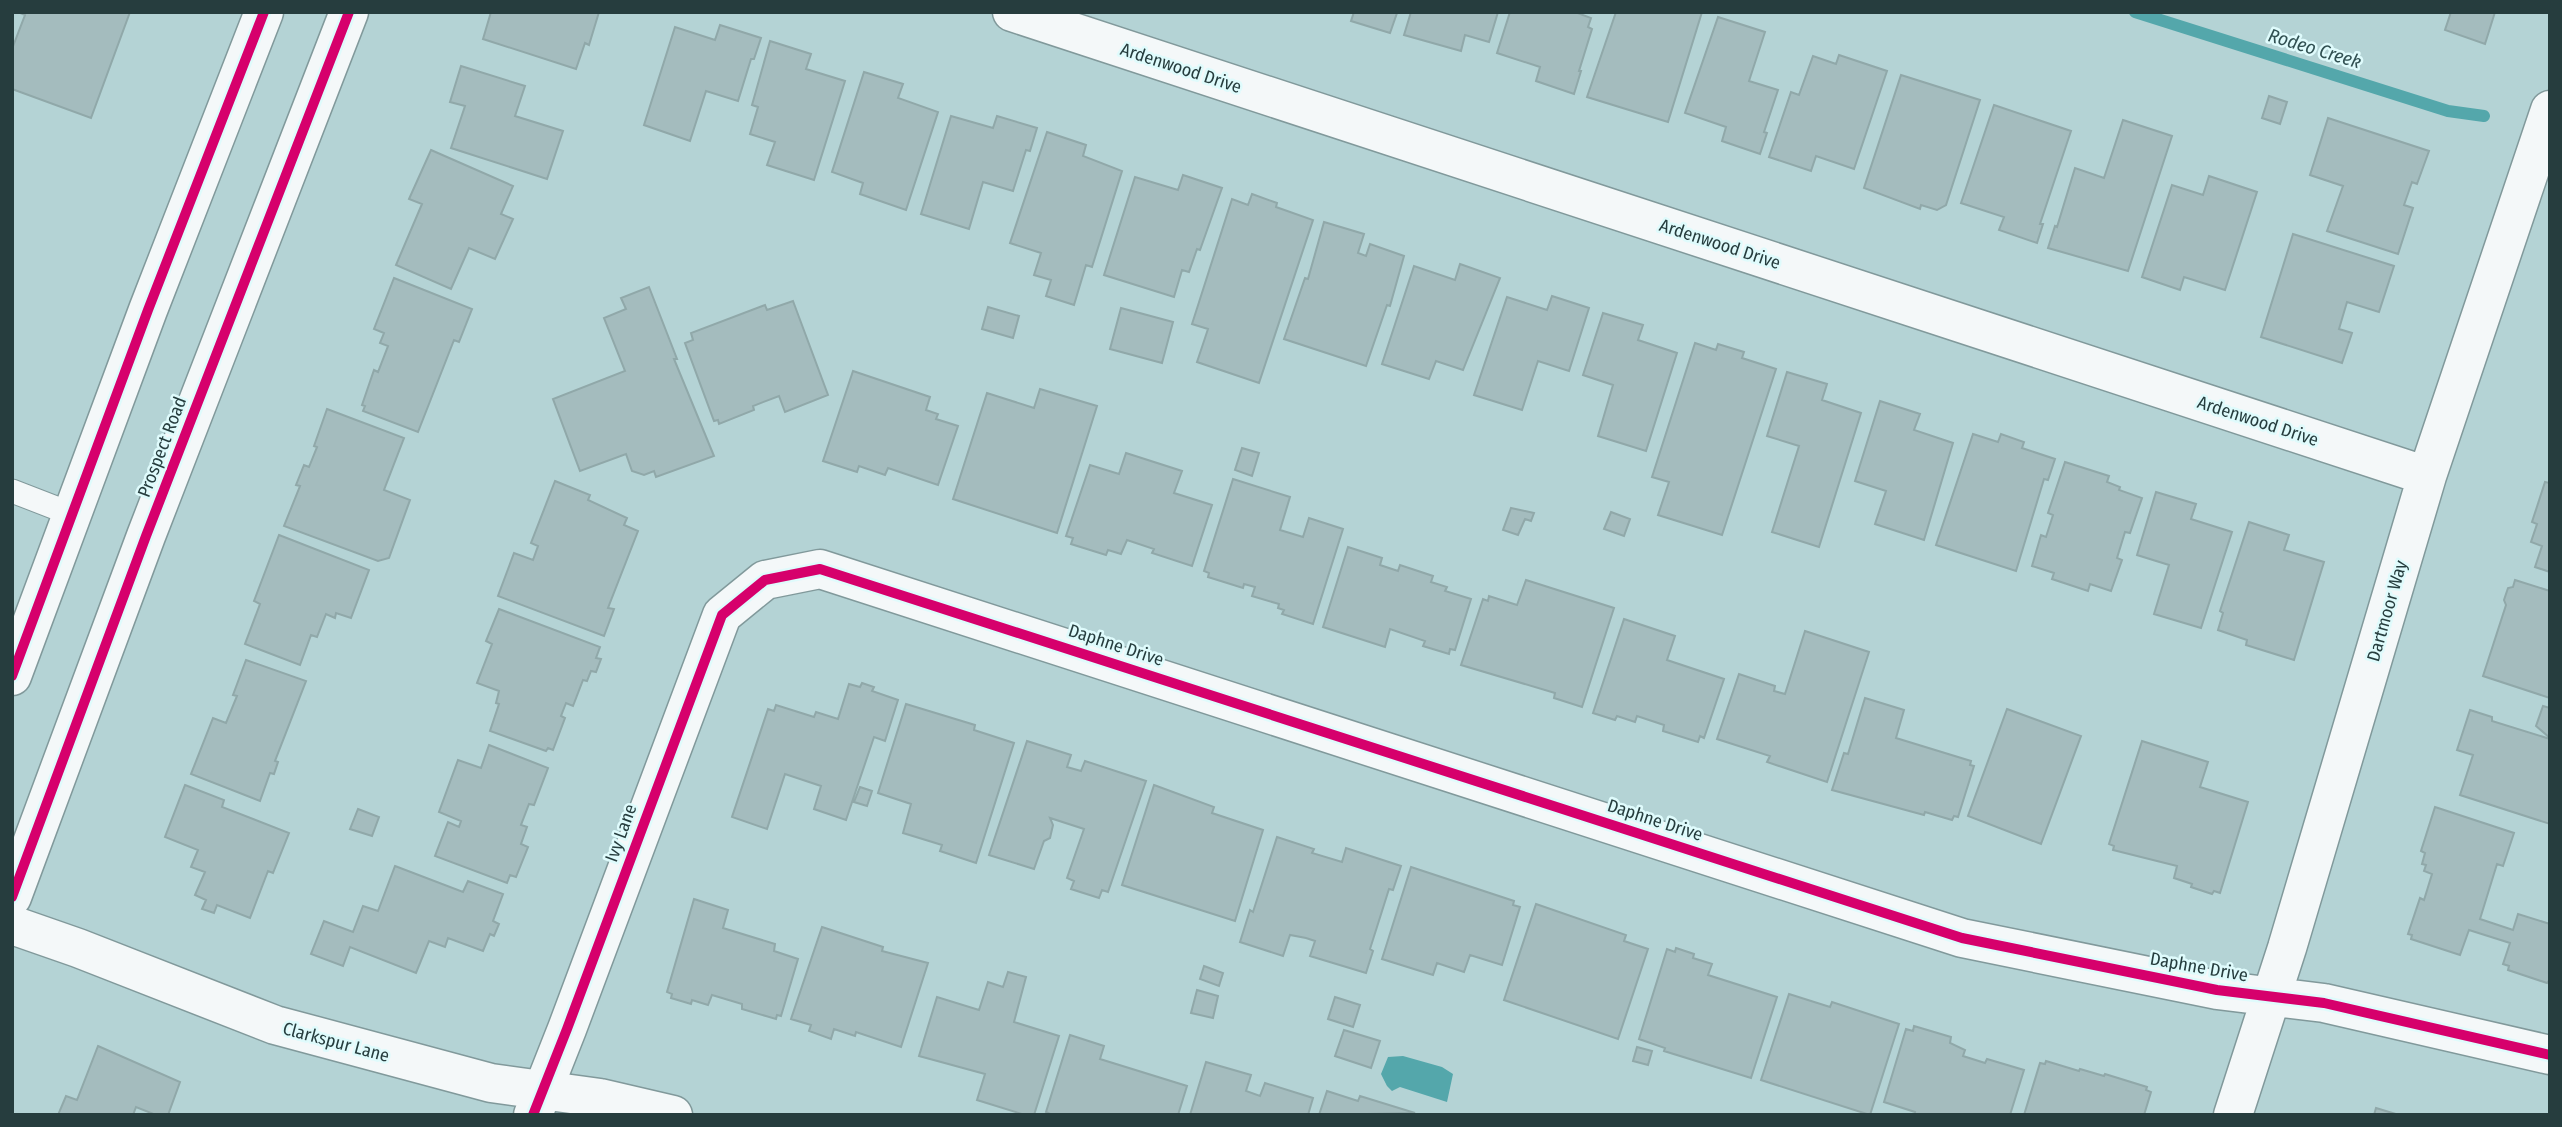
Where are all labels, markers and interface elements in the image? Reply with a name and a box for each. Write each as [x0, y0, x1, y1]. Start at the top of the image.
water label: Rodeo Creek [2266, 23, 2364, 74]
street label: Ardenwood Drive [1118, 38, 1244, 98]
street label: Ardenwood Drive [1657, 214, 1783, 274]
street label: Ardenwood Drive [2195, 391, 2321, 451]
street label: Prospect Road [133, 394, 191, 500]
street label: Dartmoor Way [2362, 558, 2412, 664]
street label: Daphne Drive [1066, 619, 1167, 671]
street label: Daphne Drive [1605, 794, 1706, 846]
street label: Ivy Lane [600, 801, 642, 865]
street label: Daphne Drive [2148, 948, 2250, 986]
street label: Clarkspur Lane [280, 1017, 392, 1067]

